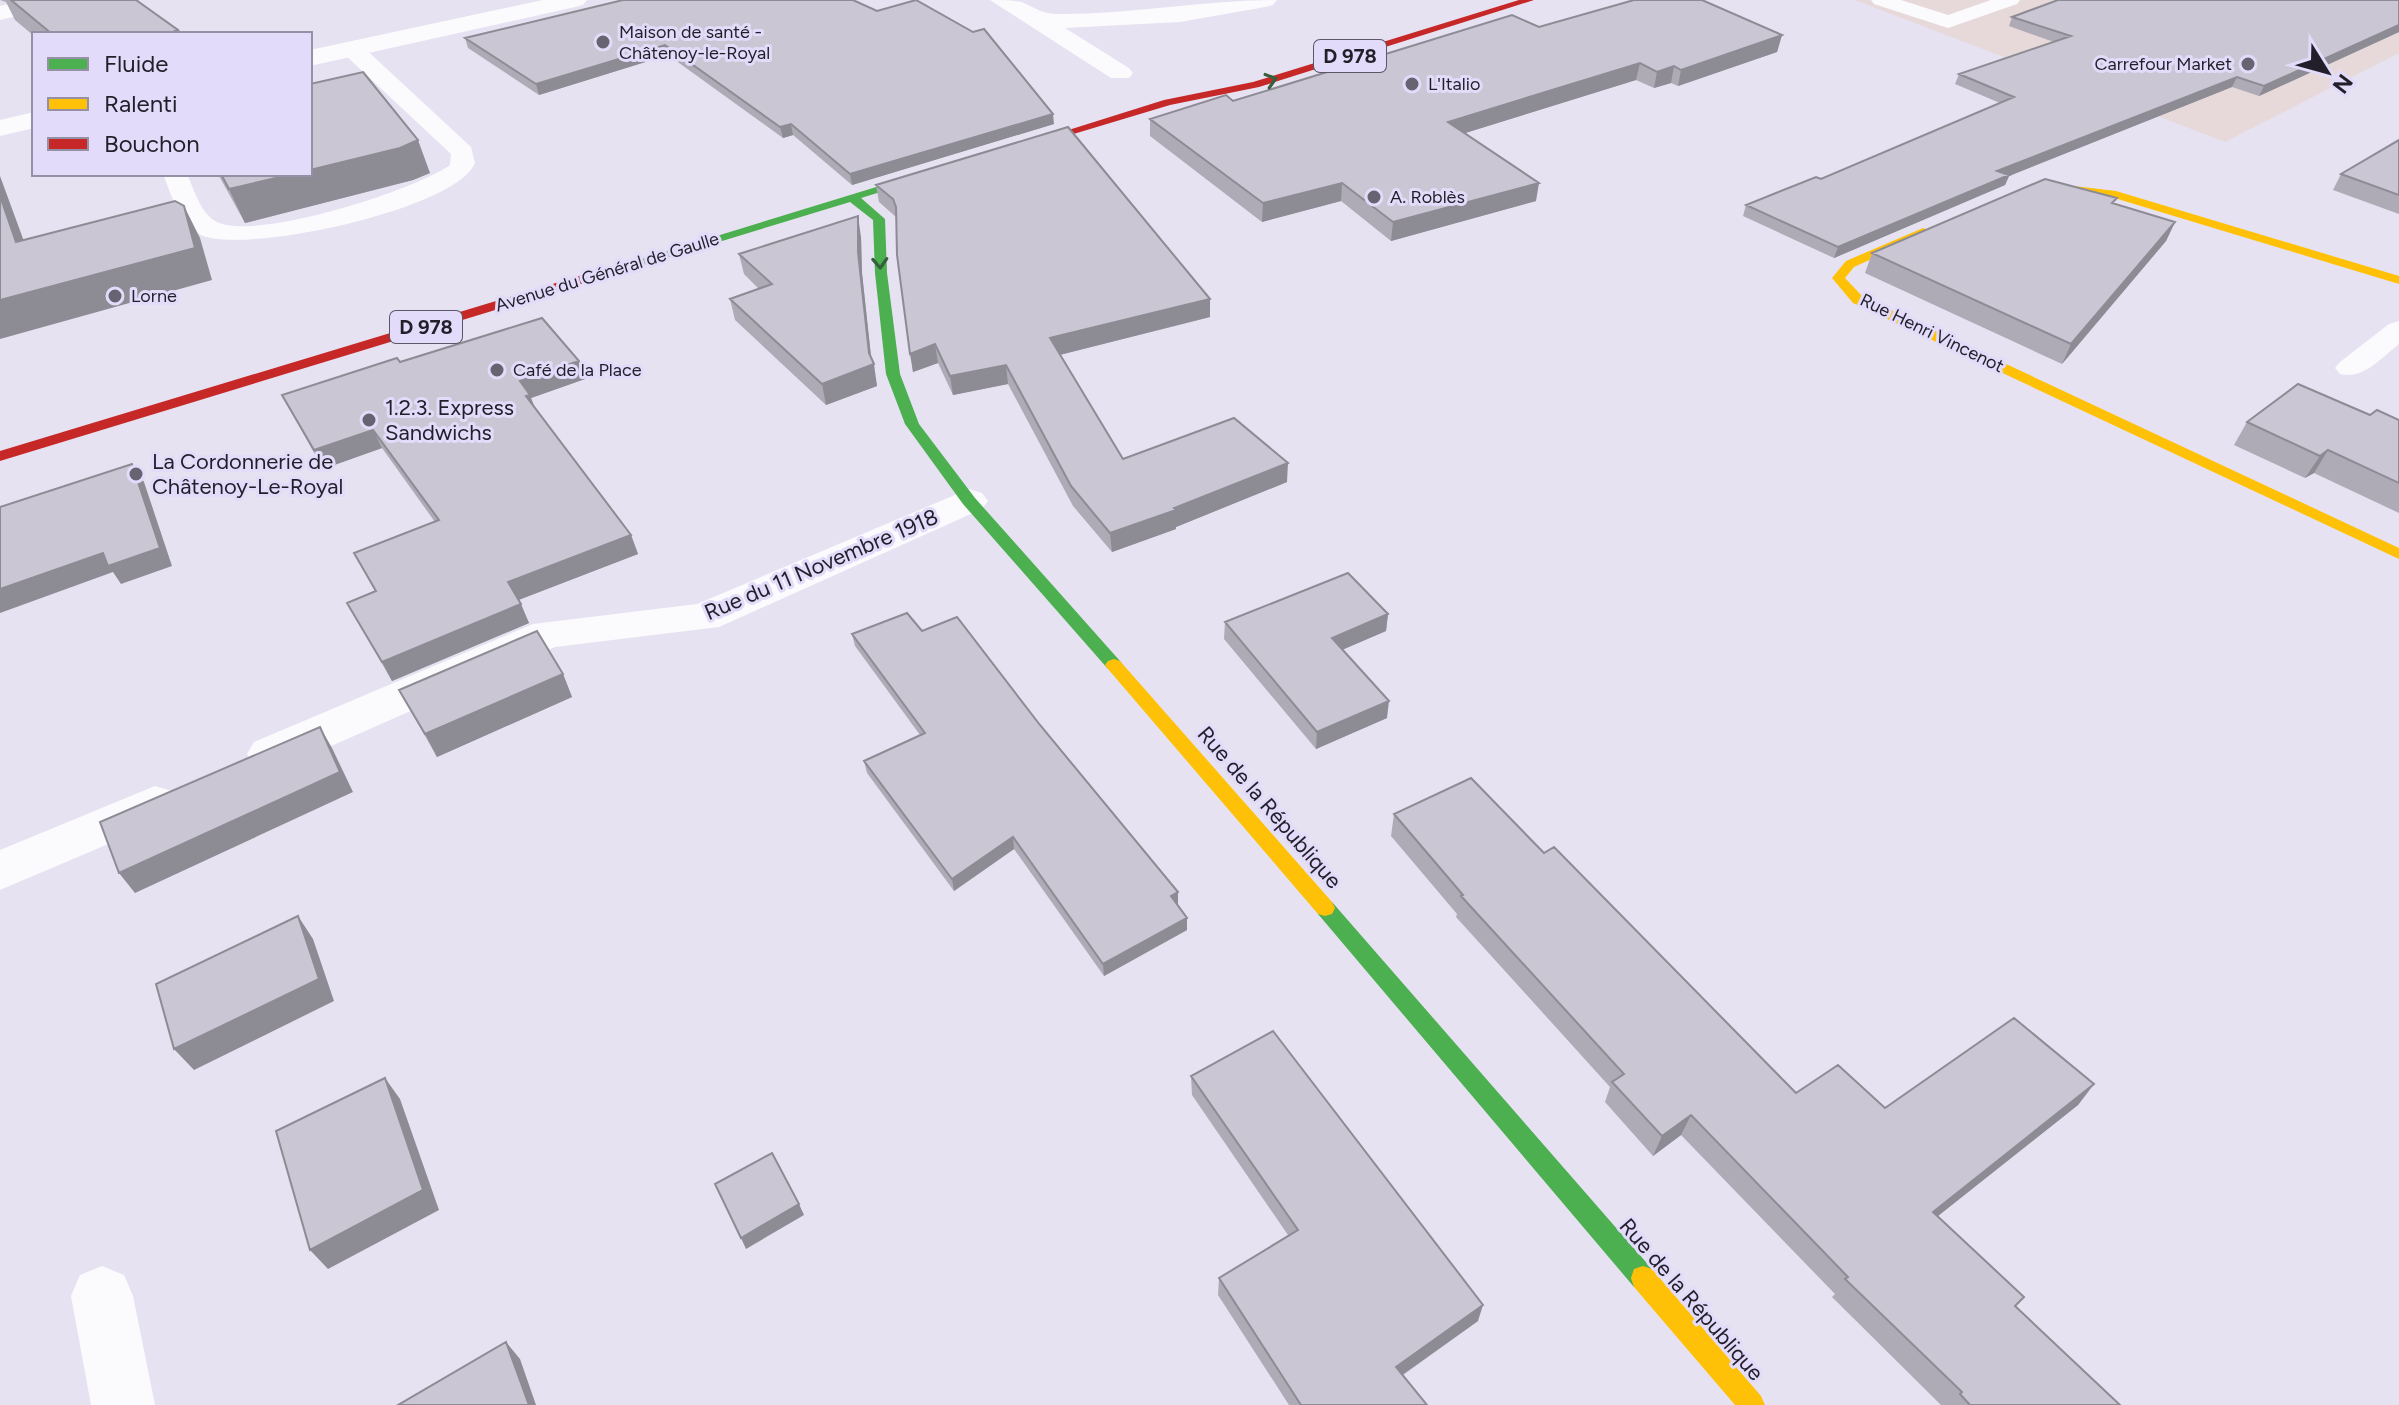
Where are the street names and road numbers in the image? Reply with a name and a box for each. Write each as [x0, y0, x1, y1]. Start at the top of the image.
road number: D 978 [1314, 40, 1386, 72]
street label: Avenue du Général de Gaulle [492, 227, 722, 317]
street label: Rue Henri Vincenot [1857, 289, 2008, 377]
road number: D 978 [390, 311, 462, 343]
street label: Rue du 11 Novembre 1918 [700, 503, 942, 626]
street label: Rue de la République [1192, 721, 1347, 894]
street label: Rue de la République [1614, 1213, 1769, 1386]

